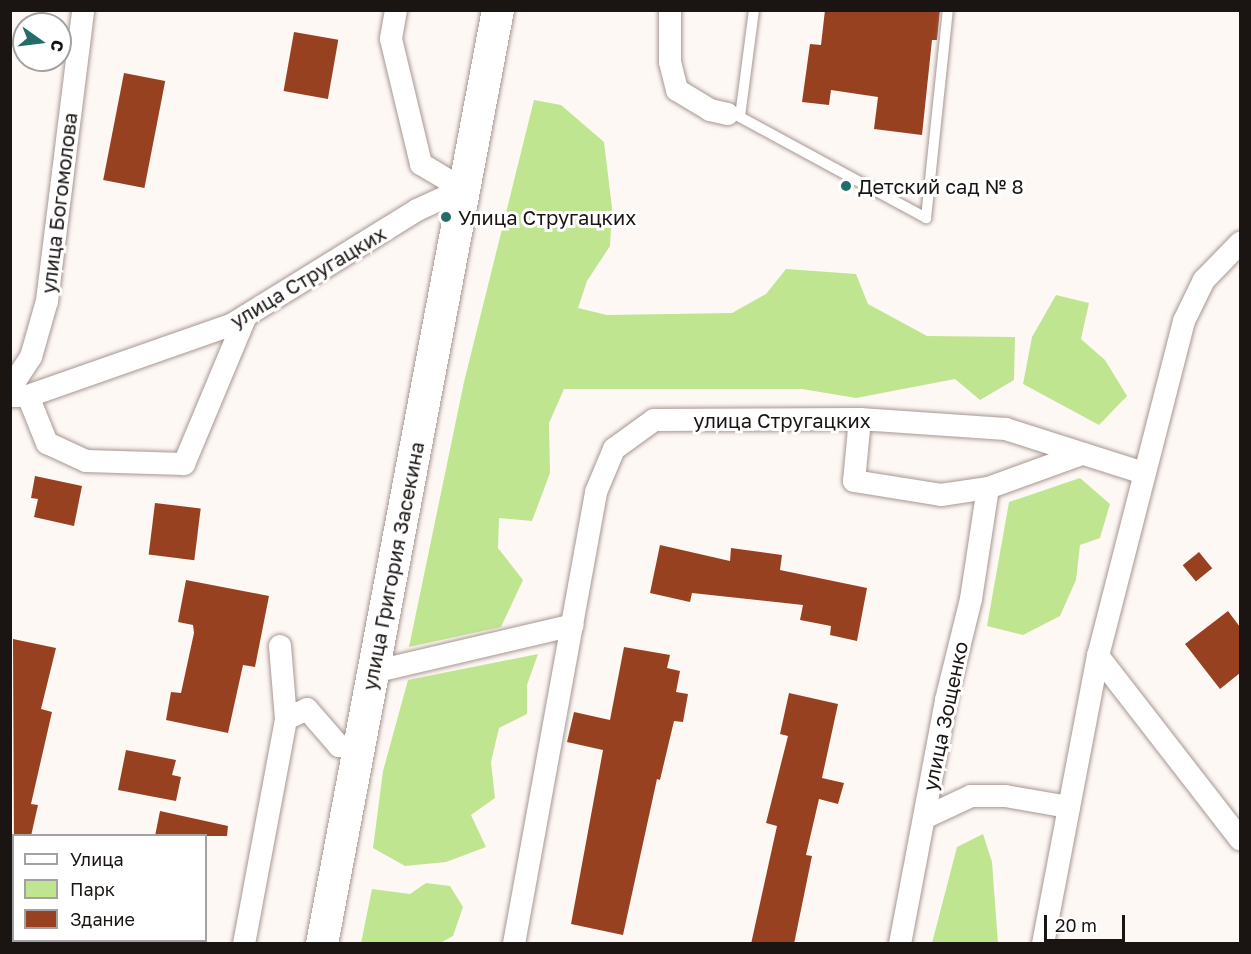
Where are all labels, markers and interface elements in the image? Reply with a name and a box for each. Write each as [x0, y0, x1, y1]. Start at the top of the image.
north arrow [12, 12, 72, 72]
text: С [46, 38, 69, 54]
street label: улица Богомолова [36, 111, 82, 295]
place label: Детский сад № 8 [858, 174, 1024, 198]
marker: Детский сад № 8 [839, 179, 853, 193]
place label: Улица Стругацких [458, 205, 636, 229]
marker: Улица Стругацких [439, 210, 453, 224]
street label: улица Стругацких [226, 221, 390, 333]
street label: улица Стругацких [693, 408, 871, 432]
street label: улица Григория Засекина [357, 440, 429, 692]
street label: улица Зощенко [917, 639, 973, 793]
legend [12, 834, 207, 942]
text: Улица [70, 848, 124, 870]
text: Парк [70, 878, 115, 900]
scale bar [1047, 903, 1128, 941]
text: Здание [70, 908, 135, 930]
text: 20 m [1055, 914, 1097, 936]

